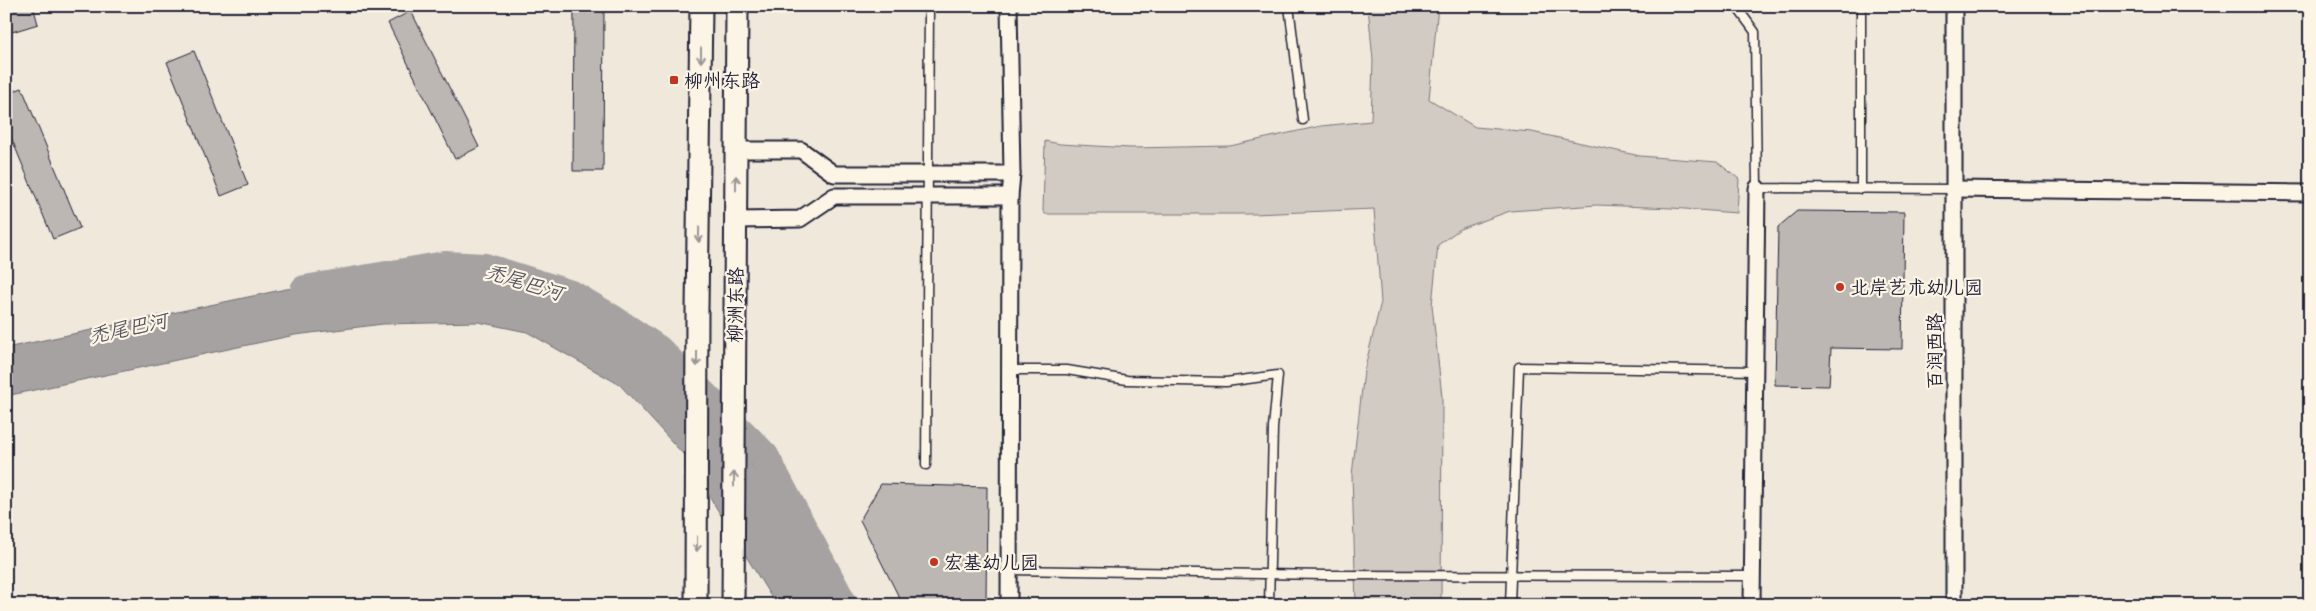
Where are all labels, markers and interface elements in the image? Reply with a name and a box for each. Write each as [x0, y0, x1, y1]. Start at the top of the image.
one-way arrow [696, 46, 706, 63]
place label: 柳州东路 [684, 70, 760, 97]
marker: 柳州东路 [668, 74, 680, 86]
one-way arrow [731, 175, 741, 192]
one-way arrow [694, 226, 704, 243]
water label: 秃尾巴河 [481, 260, 568, 311]
street label: 柳洲东路 [724, 267, 753, 343]
place label: 北岸艺术幼儿园 [1850, 277, 1983, 304]
marker: 北岸艺术幼儿园 [1834, 281, 1846, 293]
water label: 秃尾巴河 [87, 308, 174, 353]
street label: 百润西路 [1924, 313, 1951, 389]
one-way arrow [692, 350, 702, 366]
one-way arrow [729, 471, 739, 488]
one-way arrow [692, 536, 702, 552]
place label: 宏基幼儿园 [944, 552, 1039, 579]
marker: 宏基幼儿园 [928, 556, 940, 568]

